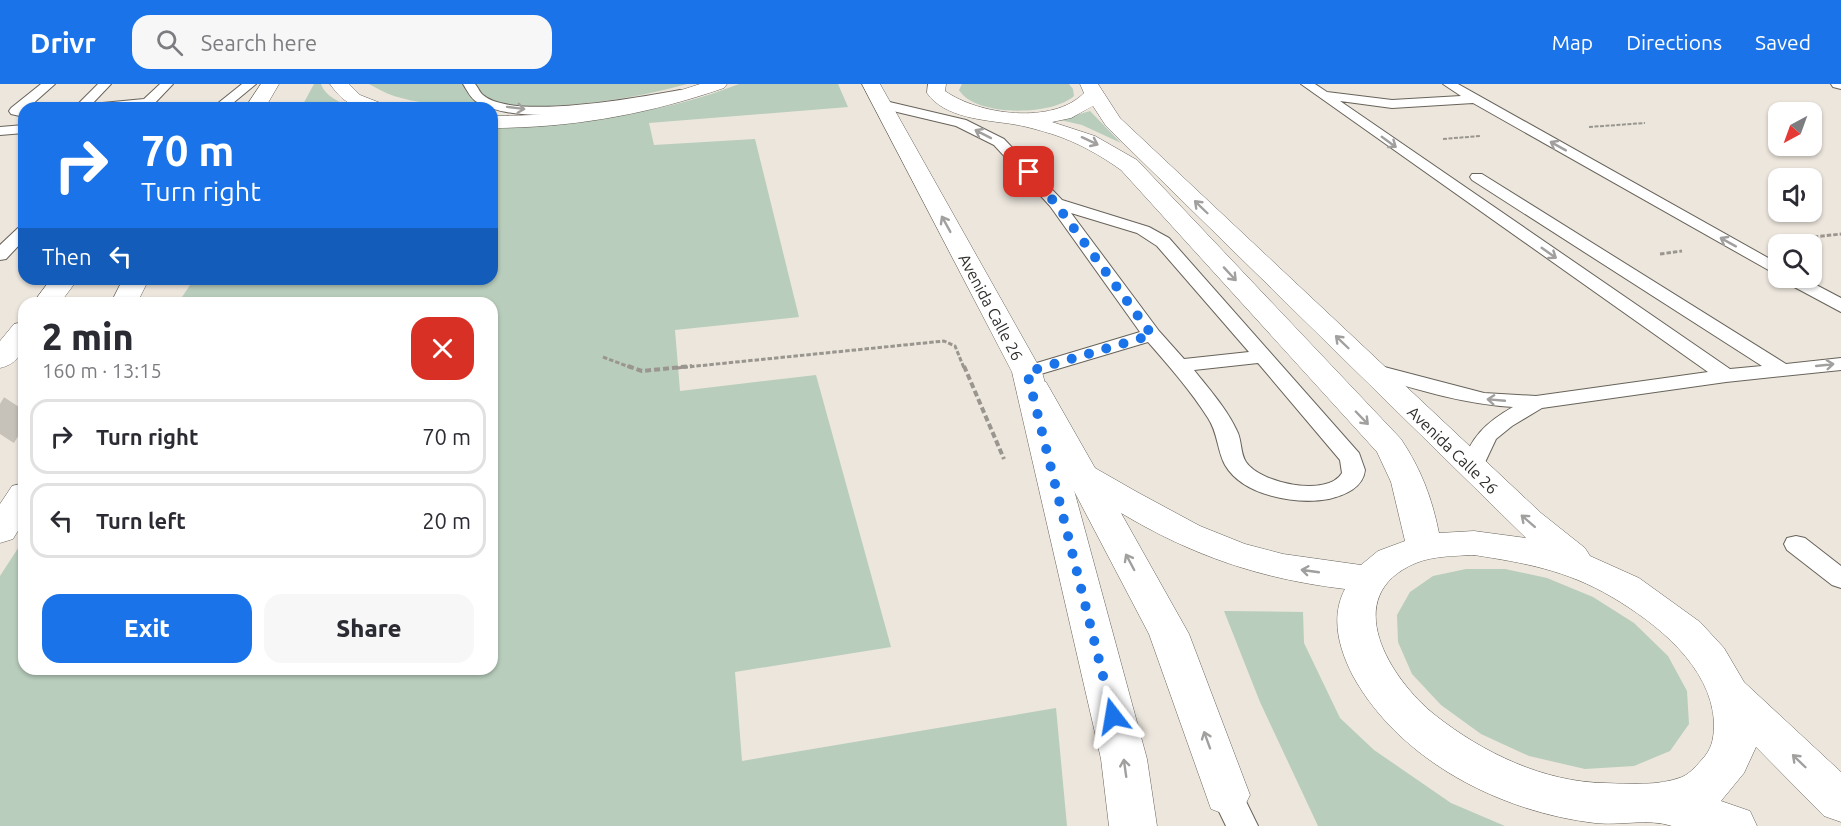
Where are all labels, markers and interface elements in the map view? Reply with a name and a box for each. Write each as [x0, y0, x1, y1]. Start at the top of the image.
search box [132, 15, 552, 69]
icon: search [153, 26, 186, 59]
text: Drivr [30, 27, 96, 58]
text: Search here [201, 30, 317, 55]
text: Map [1552, 30, 1593, 54]
text: Directions [1626, 30, 1722, 54]
text: Saved [1755, 30, 1811, 54]
north arrow [1768, 102, 1822, 156]
map controls [1768, 102, 1822, 288]
one-way arrow [506, 103, 526, 114]
icon: right [42, 126, 120, 204]
text: 70 m [141, 127, 235, 174]
one-way arrow [975, 128, 993, 139]
one-way arrow [1080, 135, 1098, 147]
one-way arrow [1380, 136, 1397, 148]
one-way arrow [1550, 140, 1568, 151]
pin [1003, 146, 1054, 197]
icon: arrive [1012, 155, 1045, 188]
button: sound [1768, 168, 1822, 222]
text: Turn right [141, 176, 261, 206]
one-way arrow [1194, 200, 1209, 214]
one-way arrow [940, 216, 952, 233]
button: search [1768, 234, 1822, 288]
one-way arrow [1720, 236, 1737, 248]
icon: left [104, 240, 137, 273]
text: Then [42, 244, 92, 269]
one-way arrow [1540, 247, 1557, 259]
street label: Avenida Calle 26 [955, 251, 1027, 363]
one-way arrow [1223, 267, 1237, 282]
text: 2 min [42, 316, 134, 357]
button: close [411, 317, 474, 380]
one-way arrow [1334, 335, 1349, 350]
text: 160 m · 13:15 [42, 359, 162, 382]
one-way arrow [1815, 359, 1835, 370]
one-way arrow [1486, 394, 1506, 405]
street label: Avenida Calle 26 [1404, 403, 1502, 497]
one-way arrow [1354, 410, 1369, 425]
icon: right [45, 420, 78, 453]
text: Turn right [96, 424, 198, 449]
text: 70 m [422, 424, 471, 449]
icon: left [45, 504, 78, 537]
text: Turn left [96, 508, 186, 533]
text: 20 m [422, 508, 471, 533]
one-way arrow [1521, 514, 1536, 528]
one-way arrow [1124, 553, 1135, 571]
one-way arrow [1301, 566, 1320, 577]
button: Exit [42, 594, 252, 663]
button: Share [264, 594, 474, 663]
position arrow [1081, 684, 1145, 748]
one-way arrow [1201, 731, 1212, 750]
one-way arrow [1792, 754, 1807, 769]
one-way arrow [1120, 759, 1131, 778]

